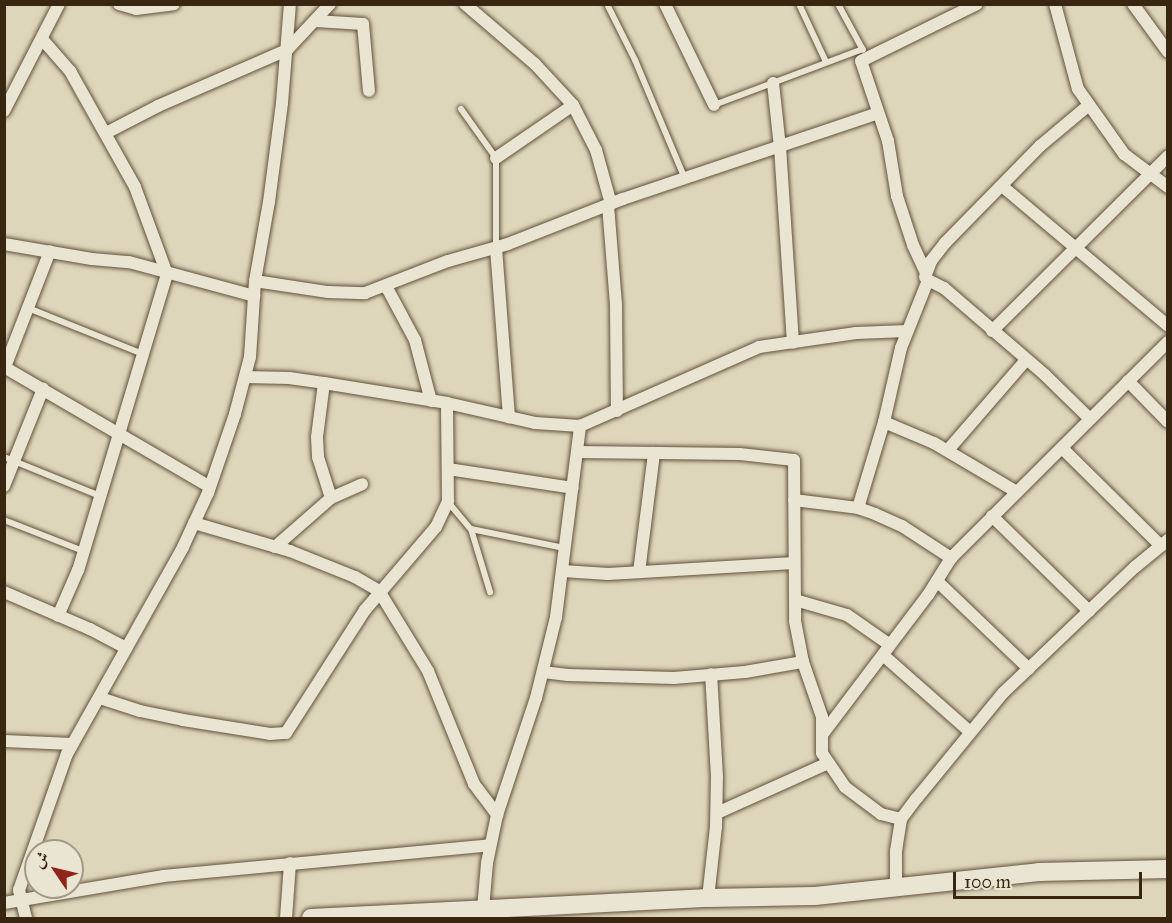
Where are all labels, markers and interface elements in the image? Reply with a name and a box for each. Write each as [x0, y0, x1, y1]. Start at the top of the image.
north arrow [24, 839, 84, 899]
text: ش [28, 848, 53, 871]
scale bar [956, 860, 1145, 898]
text: 100 m [964, 871, 1011, 893]

